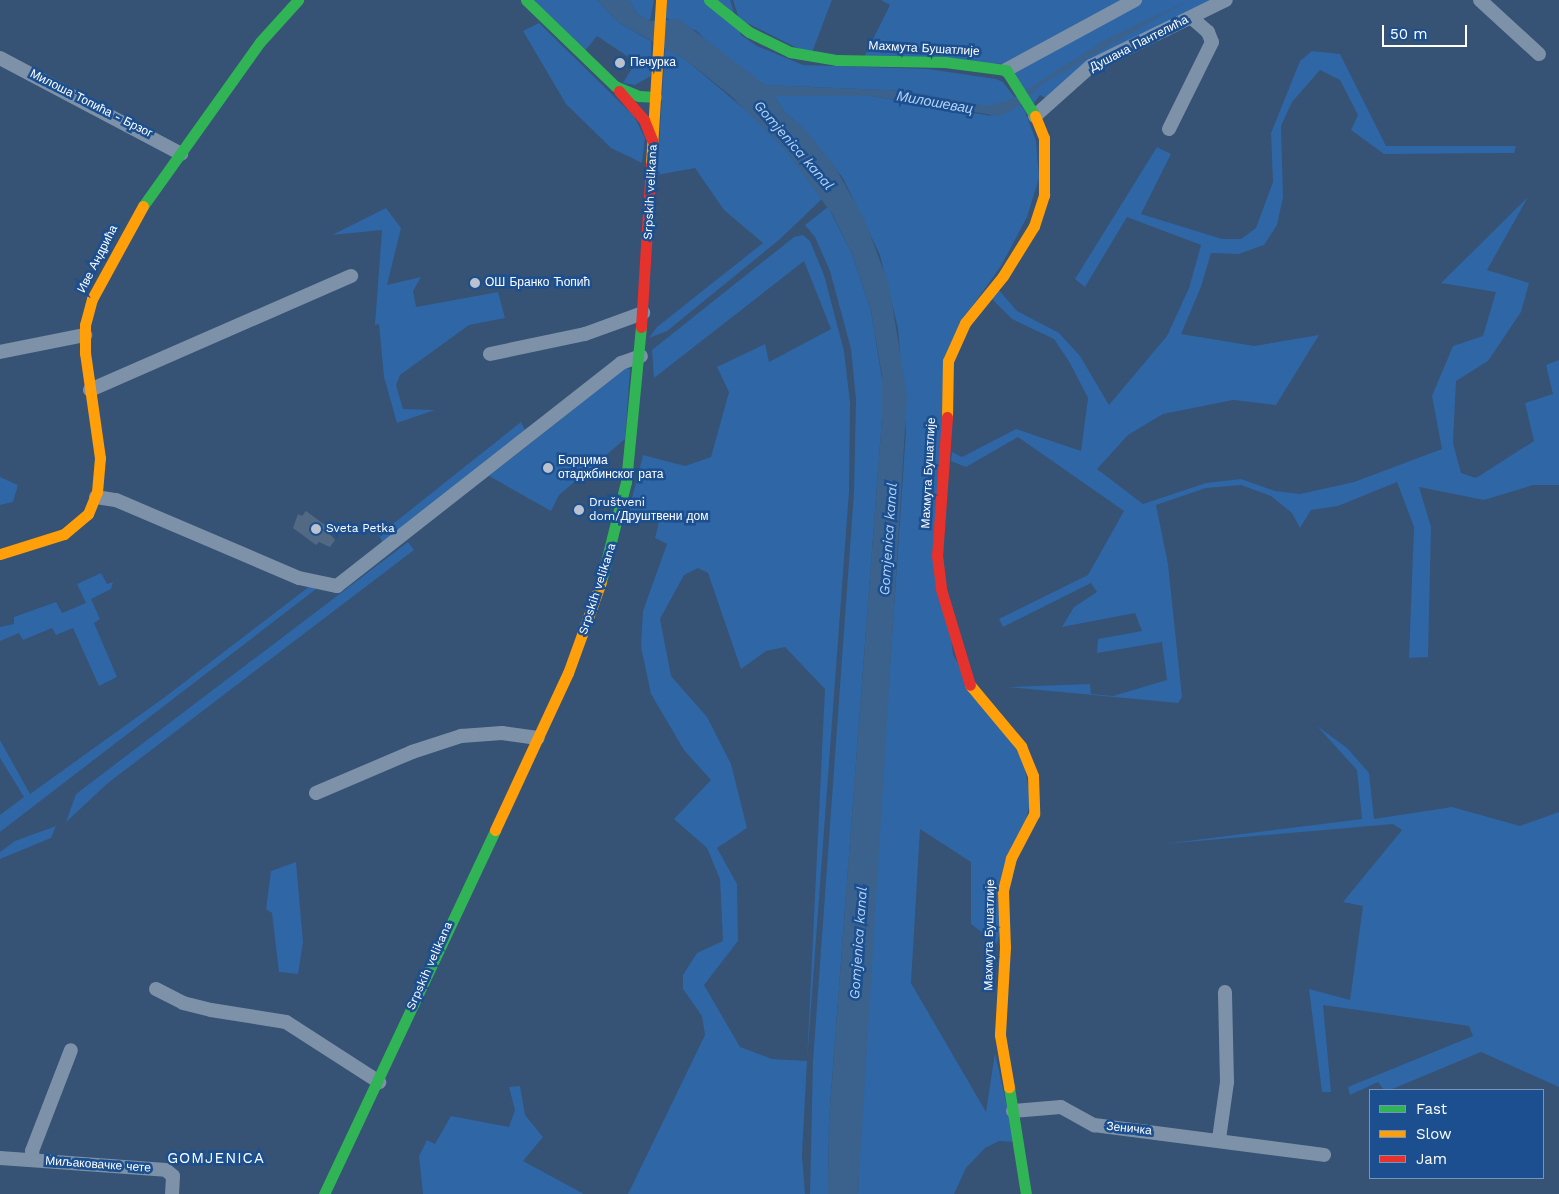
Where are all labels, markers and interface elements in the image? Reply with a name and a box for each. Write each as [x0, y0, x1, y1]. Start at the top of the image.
street label: Душана Пантелића [1087, 13, 1191, 75]
scale bar [1384, 15, 1469, 47]
text: 50 m [1390, 25, 1427, 43]
street label: Махмута Бушатлије [868, 39, 980, 59]
place label: Печурка [630, 56, 676, 70]
marker: Печурка [614, 57, 626, 69]
street label: Милоша Топића - Брзог [27, 67, 155, 141]
water label: Милошевац [895, 87, 975, 117]
water label: Gomjenica kanal [751, 97, 837, 193]
street label: Srpskih velikana [641, 144, 661, 240]
street label: Иве Андрића [75, 223, 121, 295]
place label: ОШ Бранко Ћопић [485, 276, 590, 290]
marker: ОШ Бранко Ћопић [469, 277, 481, 289]
street label: Махмута Бушатлије [919, 417, 939, 529]
place label: Борцима отаджбинског рата [558, 454, 663, 482]
marker: Борцима отаджбинског рата [542, 462, 554, 474]
water label: Gomjenica kanal [876, 482, 900, 596]
place label: Društveni dom/Друштвени дом [589, 496, 708, 524]
marker: Društveni dom/Друштвени дом [573, 504, 585, 516]
place label: Sveta Petka [326, 522, 395, 536]
marker: Sveta Petka [310, 523, 322, 535]
street label: Srpskih velikana [576, 541, 620, 637]
street label: Махмута Бушатлије [982, 879, 998, 991]
water label: Gomjenica kanal [846, 886, 870, 1000]
street label: Srpskih velikana [404, 919, 456, 1013]
legend [1369, 1089, 1544, 1179]
text: Fast [1416, 1100, 1447, 1118]
street label: Зеничка [1106, 1119, 1152, 1139]
text: Slow [1416, 1125, 1452, 1143]
district label: GOMJENICA [166, 1150, 266, 1168]
text: Jam [1416, 1150, 1447, 1168]
street label: Миљаковачке чете [45, 1154, 151, 1176]

